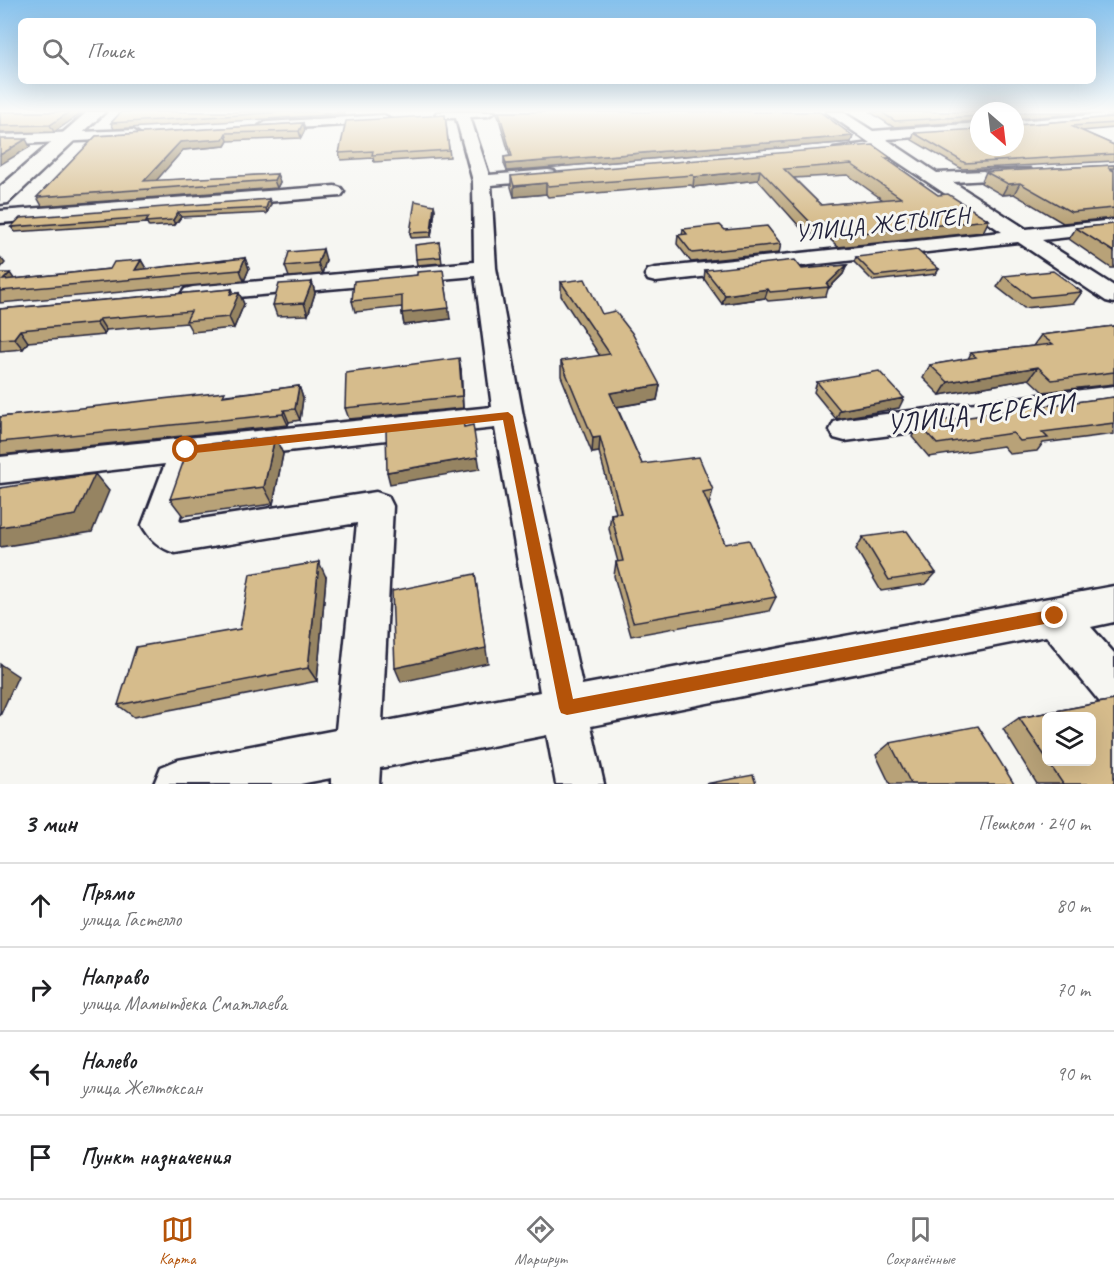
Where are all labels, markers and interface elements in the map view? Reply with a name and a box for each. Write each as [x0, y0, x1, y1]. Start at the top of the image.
search box [18, 18, 1096, 84]
icon: search [39, 35, 72, 68]
text: Поиск [87, 37, 133, 65]
north arrow [970, 102, 1024, 156]
street label: УЛИЦА ЖЕТЫГЕН [794, 200, 974, 248]
street label: УЛИЦА ТЕРЕКТИ [885, 384, 1080, 442]
route start [172, 436, 198, 462]
route end [1041, 602, 1067, 628]
map controls [1042, 712, 1096, 766]
button: layers [1042, 712, 1096, 766]
text: 3 мин [24, 807, 77, 840]
text: Пешком · 240 m [978, 811, 1090, 836]
text: Прямо [81, 879, 133, 907]
icon: ahead [24, 889, 57, 922]
text: 80 m [1056, 893, 1090, 918]
text: улица Гастелло [81, 907, 181, 932]
text: Направо [81, 963, 148, 991]
icon: right [24, 973, 57, 1006]
text: 70 m [1056, 977, 1090, 1002]
text: улица Мамытбека Сматлаева [81, 991, 287, 1016]
text: Налево [81, 1047, 137, 1075]
icon: left [24, 1057, 57, 1090]
text: 90 m [1056, 1061, 1090, 1086]
text: улица Желтоксан [81, 1075, 202, 1100]
icon: arrive [24, 1141, 57, 1174]
text: Пункт назначения [81, 1143, 230, 1171]
tab: Карта [159, 1213, 196, 1269]
tab: Маршрут [514, 1213, 567, 1269]
tab: Сохранённые [885, 1213, 955, 1269]

